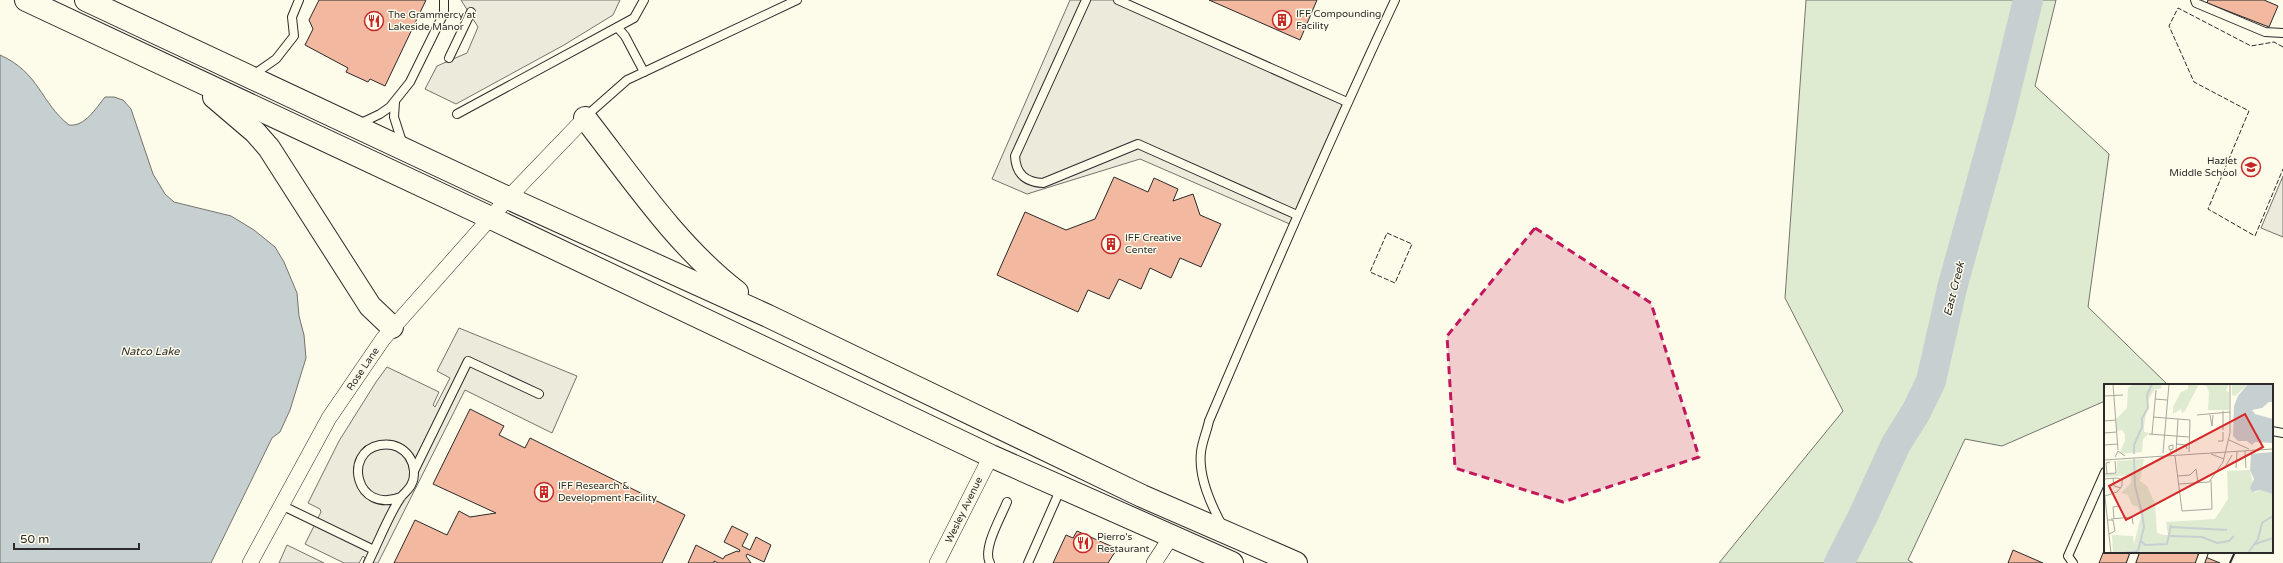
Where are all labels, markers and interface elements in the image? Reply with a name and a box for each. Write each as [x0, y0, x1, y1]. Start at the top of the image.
place label: IFF Compounding Facility [1296, 8, 1381, 32]
place label: The Grammercy at Lakeside Manor [388, 9, 476, 33]
building icon: IFF Compounding Facility [1271, 9, 1293, 31]
restaurant icon: The Grammercy at Lakeside Manor [363, 10, 385, 32]
place label: Hazlet Middle School [2169, 155, 2237, 179]
school or university icon: Hazlet Middle School [2240, 156, 2262, 178]
place label: IFF Creative Center [1125, 232, 1182, 256]
building icon: IFF Creative Center [1100, 233, 1122, 255]
water label: East Creek [1941, 260, 1967, 317]
water label: Natco Lake [120, 345, 180, 358]
street label: Rose Lane [344, 345, 382, 393]
inset map [2104, 384, 2273, 553]
street label: Wesley Avenue [943, 475, 985, 545]
place label: IFF Research & Development Facility [558, 480, 657, 504]
building icon: IFF Research & Development Facility [533, 481, 555, 503]
scale bar [14, 525, 139, 551]
place label: Pierro's Restaurant [1097, 531, 1149, 555]
text: 50 m [20, 532, 49, 546]
restaurant icon: Pierro's Restaurant [1072, 532, 1094, 554]

